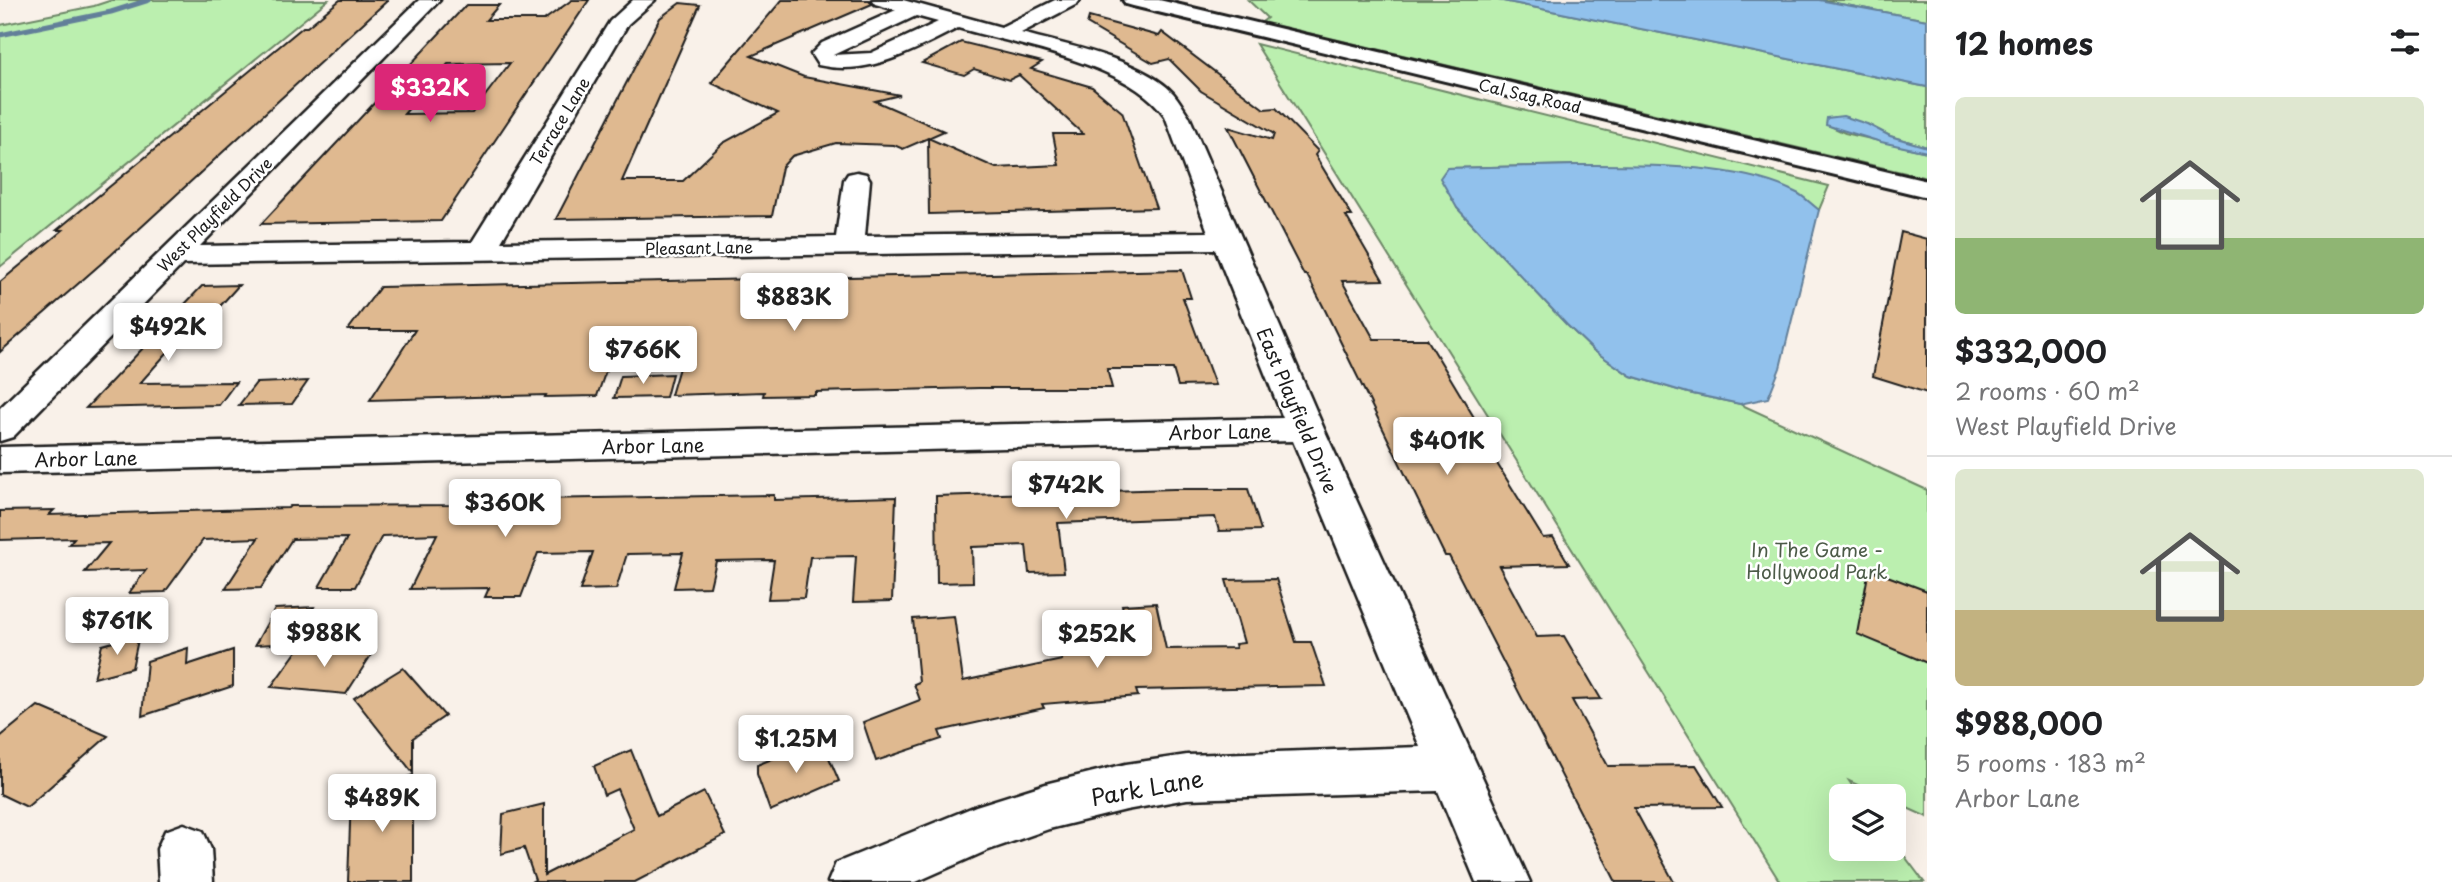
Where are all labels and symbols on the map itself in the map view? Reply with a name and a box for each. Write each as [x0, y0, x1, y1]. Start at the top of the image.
pin: $332K [381, 64, 479, 124]
street label: Terrace Lane [523, 72, 595, 170]
street label: Cal Sag Road [1476, 72, 1584, 118]
street label: West Playfield Drive [151, 151, 277, 277]
street label: Pleasant Lane [645, 234, 753, 260]
pin: $883K [745, 274, 843, 333]
pin: $492K [119, 304, 217, 363]
street label: East Playfield Drive [1250, 323, 1346, 497]
pin: $766K [594, 326, 692, 386]
street label: Arbor Lane [1168, 416, 1272, 446]
pin: $401K [1398, 418, 1496, 477]
street label: Arbor Lane [601, 430, 705, 460]
street label: Arbor Lane [34, 443, 138, 473]
pin: $742K [1017, 462, 1115, 521]
pin: $360K [456, 480, 554, 539]
park label: In The Game - Hollywood Park [1746, 535, 1888, 585]
pin: $761K [68, 598, 166, 657]
pin: $988K [275, 610, 373, 669]
pin: $252K [1048, 610, 1146, 670]
pin: $1.25M [739, 716, 853, 775]
street label: Park Lane [1088, 760, 1206, 814]
pin: $489K [333, 774, 431, 834]

